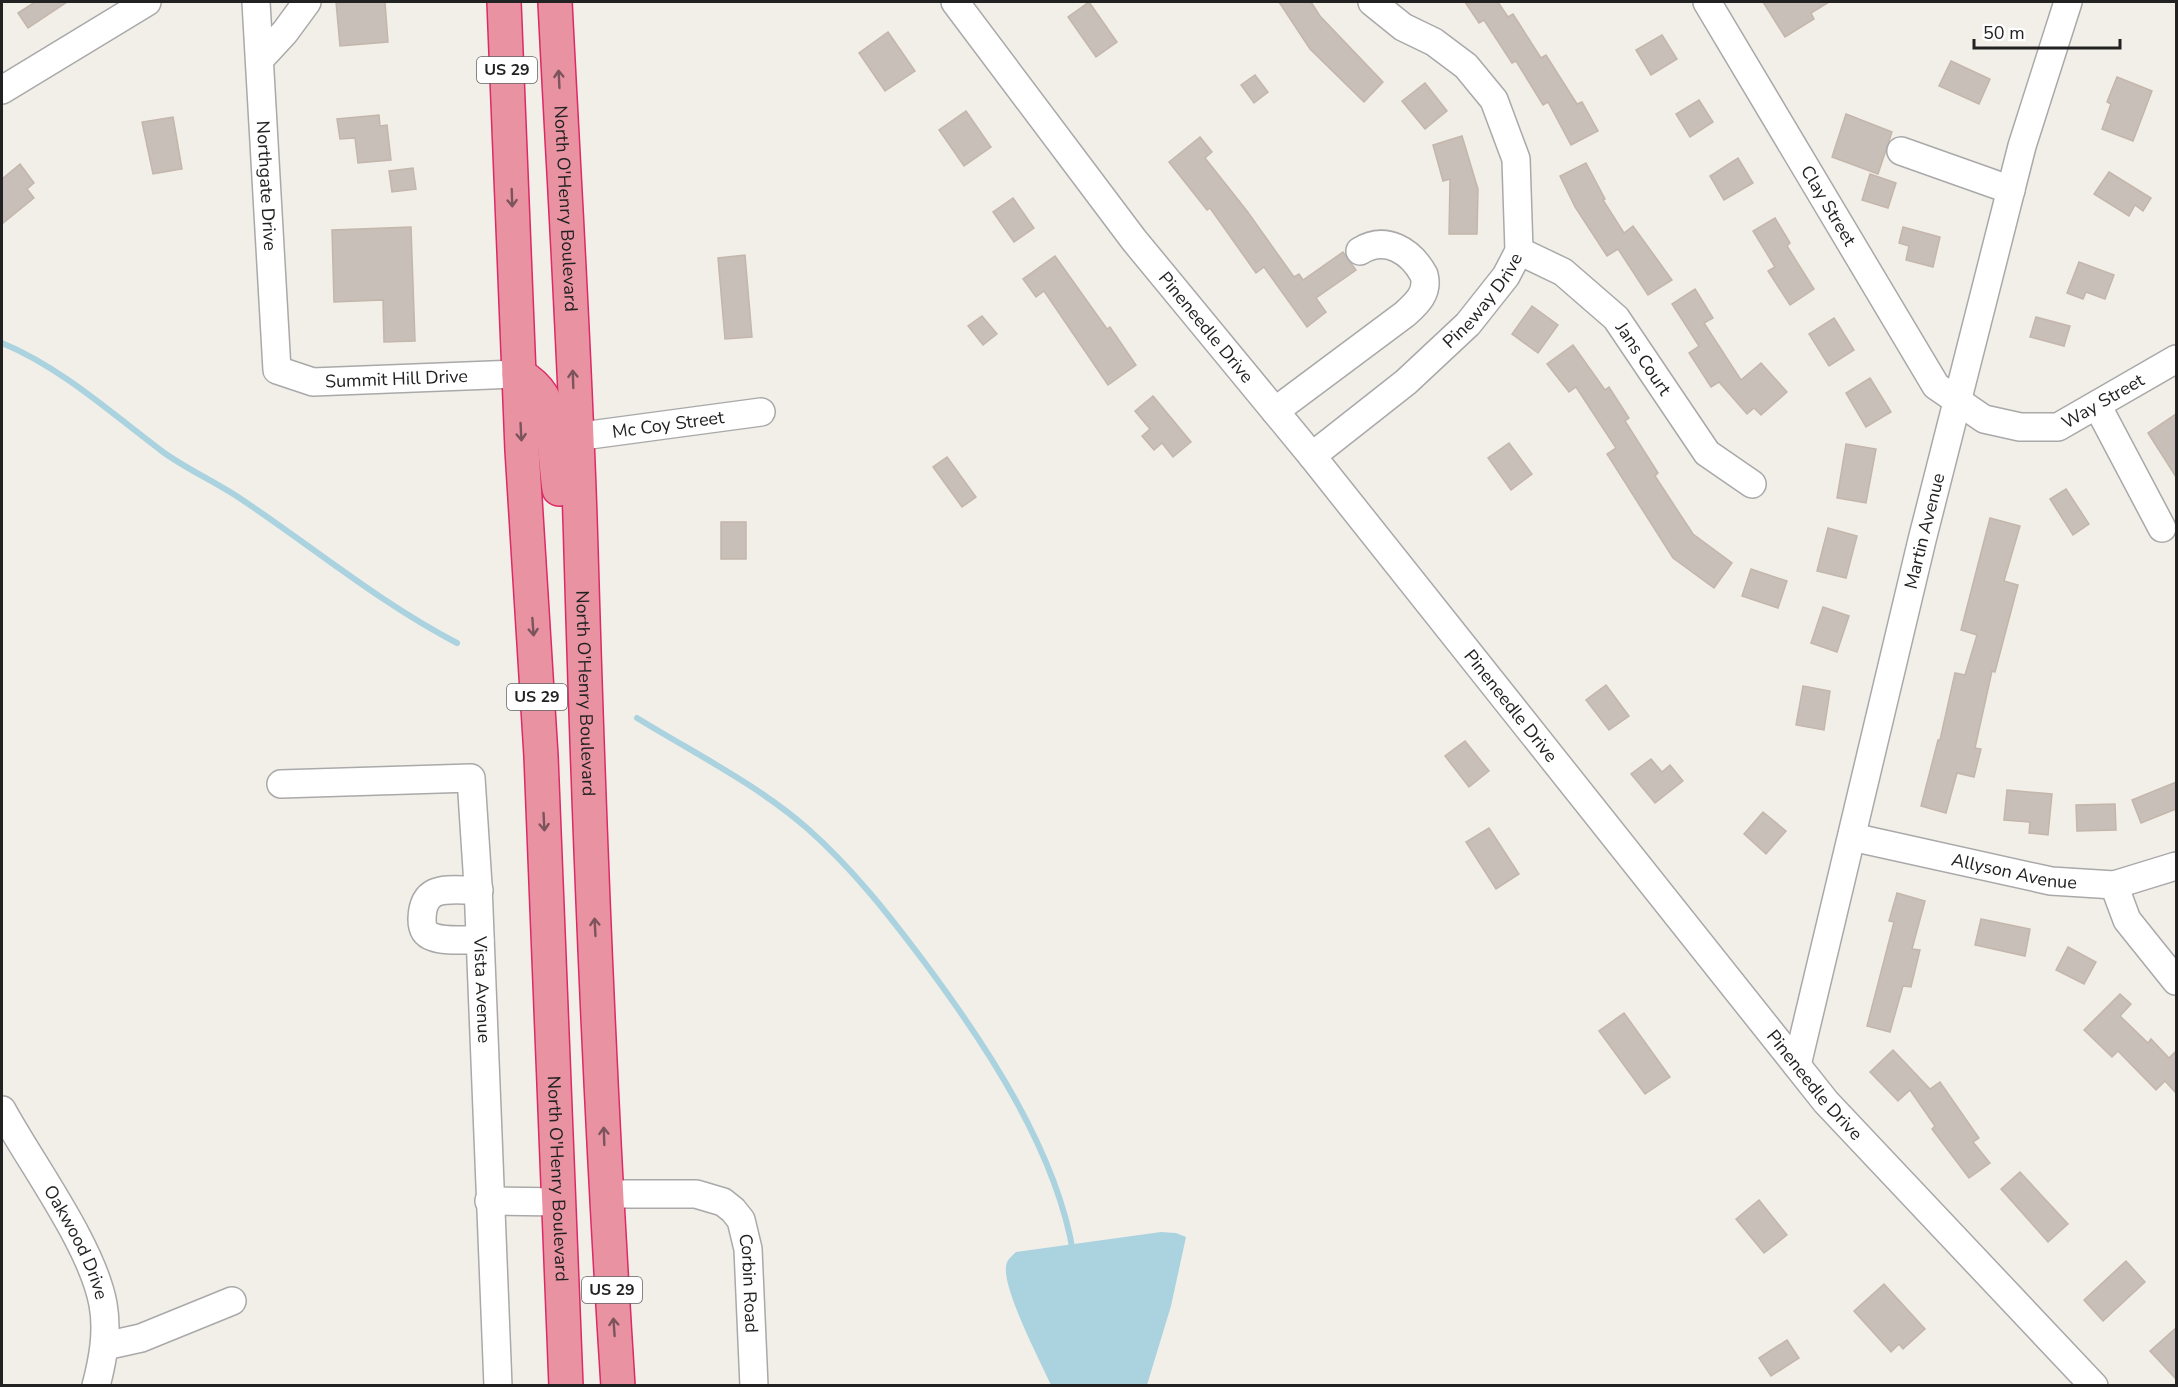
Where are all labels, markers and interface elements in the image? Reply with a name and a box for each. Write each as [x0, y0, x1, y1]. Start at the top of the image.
scale bar [1974, 12, 2120, 50]
text: 50 m [1983, 21, 2025, 45]
road number: US 29 [477, 57, 537, 83]
one-way arrow [553, 70, 564, 90]
street label: North O'Henry Boulevard [548, 105, 583, 312]
street label: Northgate Drive [251, 120, 282, 251]
street label: Clay Street [1795, 161, 1862, 251]
one-way arrow [506, 187, 517, 207]
street label: Pineway Drive [1437, 249, 1528, 354]
street label: Pineneedle Drive [1153, 267, 1259, 388]
street label: Jans Court [1610, 316, 1677, 401]
street label: Summit Hill Drive [324, 364, 468, 394]
street label: Way Street [2057, 368, 2149, 434]
one-way arrow [567, 369, 578, 389]
street label: Mc Coy Street [611, 405, 726, 444]
one-way arrow [516, 422, 527, 442]
street label: Martin Avenue [1899, 471, 1951, 591]
street label: North O'Henry Boulevard [570, 590, 601, 797]
one-way arrow [528, 617, 539, 637]
street label: Pineneedle Drive [1459, 645, 1563, 767]
road number: US 29 [507, 684, 567, 710]
one-way arrow [538, 811, 550, 831]
street label: Allyson Avenue [1949, 847, 2078, 895]
one-way arrow [589, 918, 600, 938]
street label: Vista Avenue [468, 935, 496, 1044]
street label: Pineneedle Drive [1761, 1025, 1868, 1146]
street label: North O'Henry Boulevard [542, 1075, 574, 1282]
one-way arrow [598, 1127, 609, 1147]
street label: Oakwood Drive [38, 1180, 114, 1302]
street label: Corbin Road [733, 1231, 764, 1334]
road number: US 29 [582, 1277, 642, 1303]
one-way arrow [608, 1318, 619, 1338]

